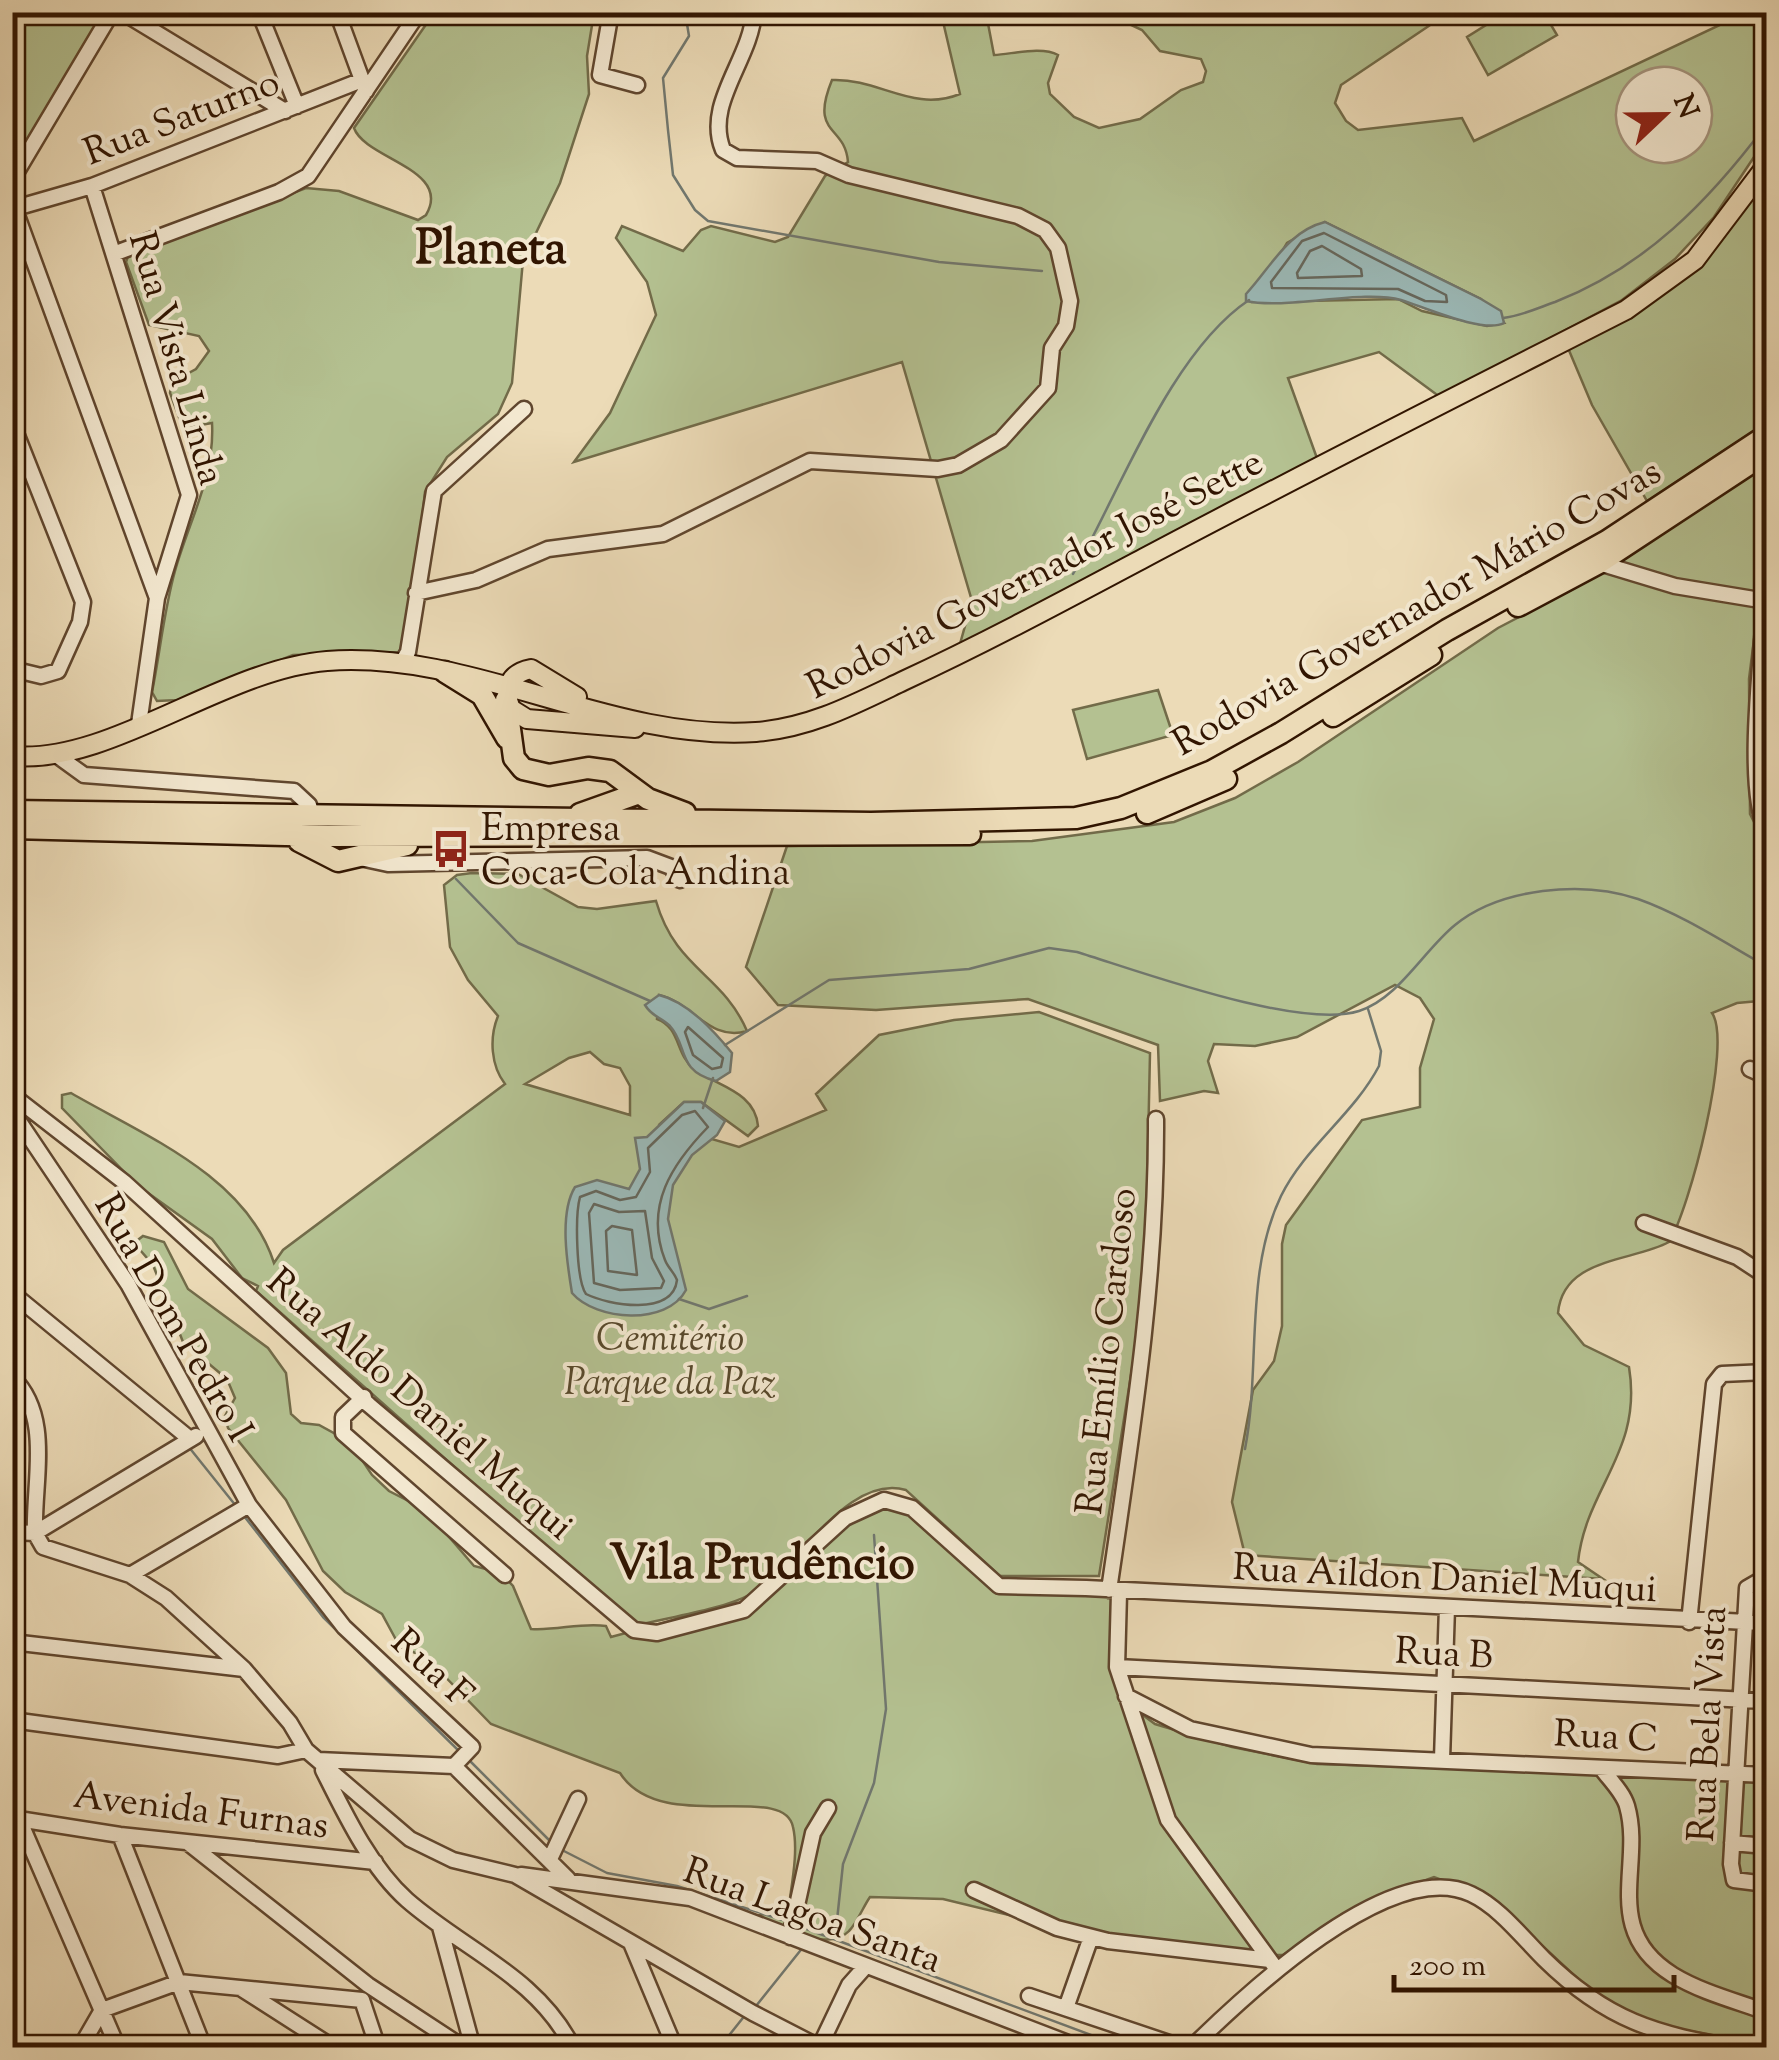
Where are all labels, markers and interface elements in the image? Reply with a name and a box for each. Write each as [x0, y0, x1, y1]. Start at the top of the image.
street label: Rua Saturno [77, 58, 288, 182]
north arrow [1614, 65, 1714, 165]
text: N [1662, 89, 1707, 125]
district label: Planeta [415, 217, 567, 286]
street label: Rua Vista Linda [112, 226, 236, 492]
street label: Rodovia Governador José Sette [798, 438, 1273, 715]
street label: Rodovia Governador Mário Covas [1164, 447, 1672, 772]
place label: Empresa Coca-Cola Andina [481, 804, 790, 902]
bus stop icon: Empresa Coca-Cola Andina [430, 828, 472, 870]
street label: Rua Dom Pedro I [79, 1185, 264, 1453]
street label: Rua Emílio Cardoso [1065, 1186, 1153, 1517]
street label: Rua Aldo Daniel Muqui [253, 1257, 584, 1555]
park label: Cemitério Parque da Paz [564, 1314, 776, 1412]
district label: Vila Prudêncio [609, 1532, 915, 1601]
street label: Rua Aildon Daniel Muqui [1231, 1543, 1658, 1619]
street label: Rua Bela Vista [1677, 1605, 1743, 1843]
street label: Rua F [377, 1618, 483, 1722]
street label: Rua B [1394, 1626, 1494, 1686]
street label: Rua C [1552, 1709, 1659, 1769]
street label: Avenida Furnas [70, 1771, 331, 1855]
street label: Rua Lagoa Santa [675, 1846, 948, 1989]
scale bar [1394, 1930, 1674, 1992]
text: 200 m [1409, 1946, 1486, 1989]

